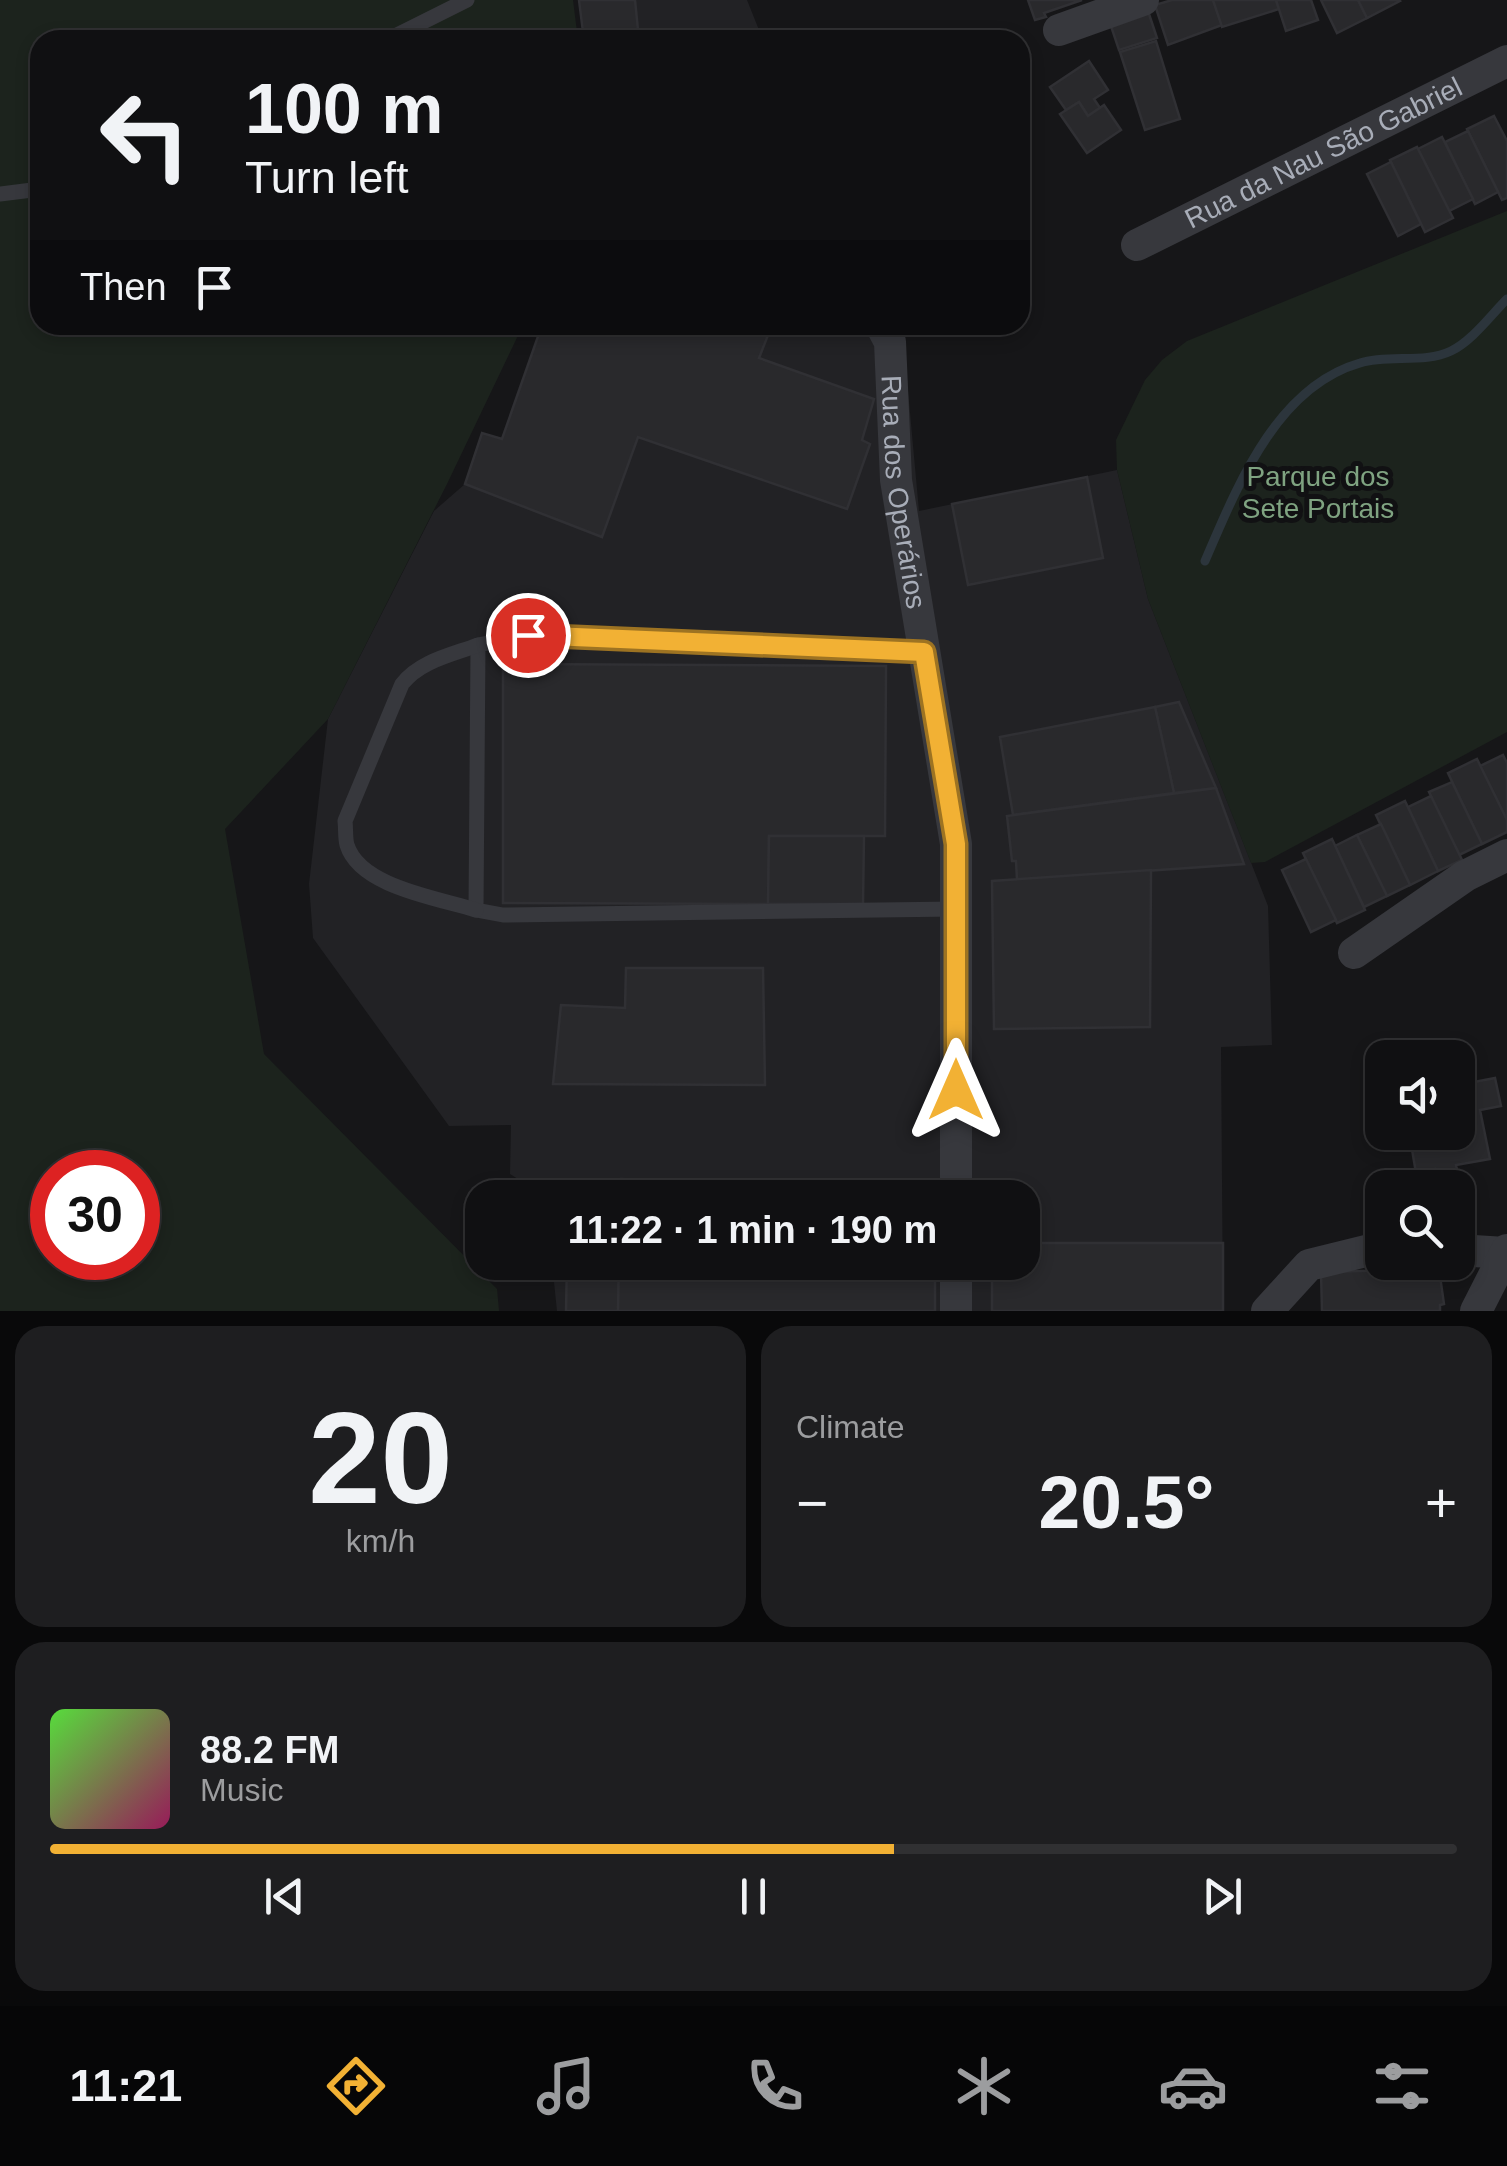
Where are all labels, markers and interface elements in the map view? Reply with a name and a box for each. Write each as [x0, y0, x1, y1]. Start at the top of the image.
icon: left [80, 70, 210, 200]
text: 100 m [245, 70, 443, 148]
street label: Rua da Nau São Gabriel [1180, 71, 1467, 234]
text: Turn left [245, 152, 408, 203]
icon: arrive [187, 260, 242, 315]
text: Then [80, 266, 167, 308]
street label: Rua dos Operários [876, 375, 932, 611]
park label: Parque dos Sete Portais [1242, 461, 1394, 524]
pin [486, 593, 571, 678]
icon: arrive [501, 608, 556, 663]
position arrow [904, 1038, 1008, 1142]
map controls [1365, 1040, 1475, 1280]
button: sound [1365, 1040, 1475, 1150]
speed limit sign: 30 [30, 1150, 160, 1280]
button: search [1365, 1170, 1475, 1280]
text: 11:22 · 1 min · 190 m [568, 1209, 937, 1251]
text: 20 [308, 1385, 453, 1531]
text: Climate [796, 1409, 904, 1445]
text: 20.5° [1039, 1460, 1214, 1544]
text: − [796, 1472, 828, 1534]
text: + [1425, 1472, 1457, 1534]
text: km/h [346, 1523, 415, 1559]
text: 88.2 FM [200, 1729, 339, 1771]
text: Music [200, 1772, 284, 1808]
icon: previous [257, 1869, 312, 1924]
icon: pause [726, 1869, 781, 1924]
icon: next [1195, 1869, 1250, 1924]
icon: directions [321, 2051, 391, 2121]
icon: music [531, 2051, 601, 2121]
icon: phone [740, 2051, 810, 2121]
icon: climate [949, 2051, 1019, 2121]
icon: car [1158, 2051, 1228, 2121]
icon: filters [1367, 2051, 1437, 2121]
text: 11:21 [70, 2060, 182, 2111]

